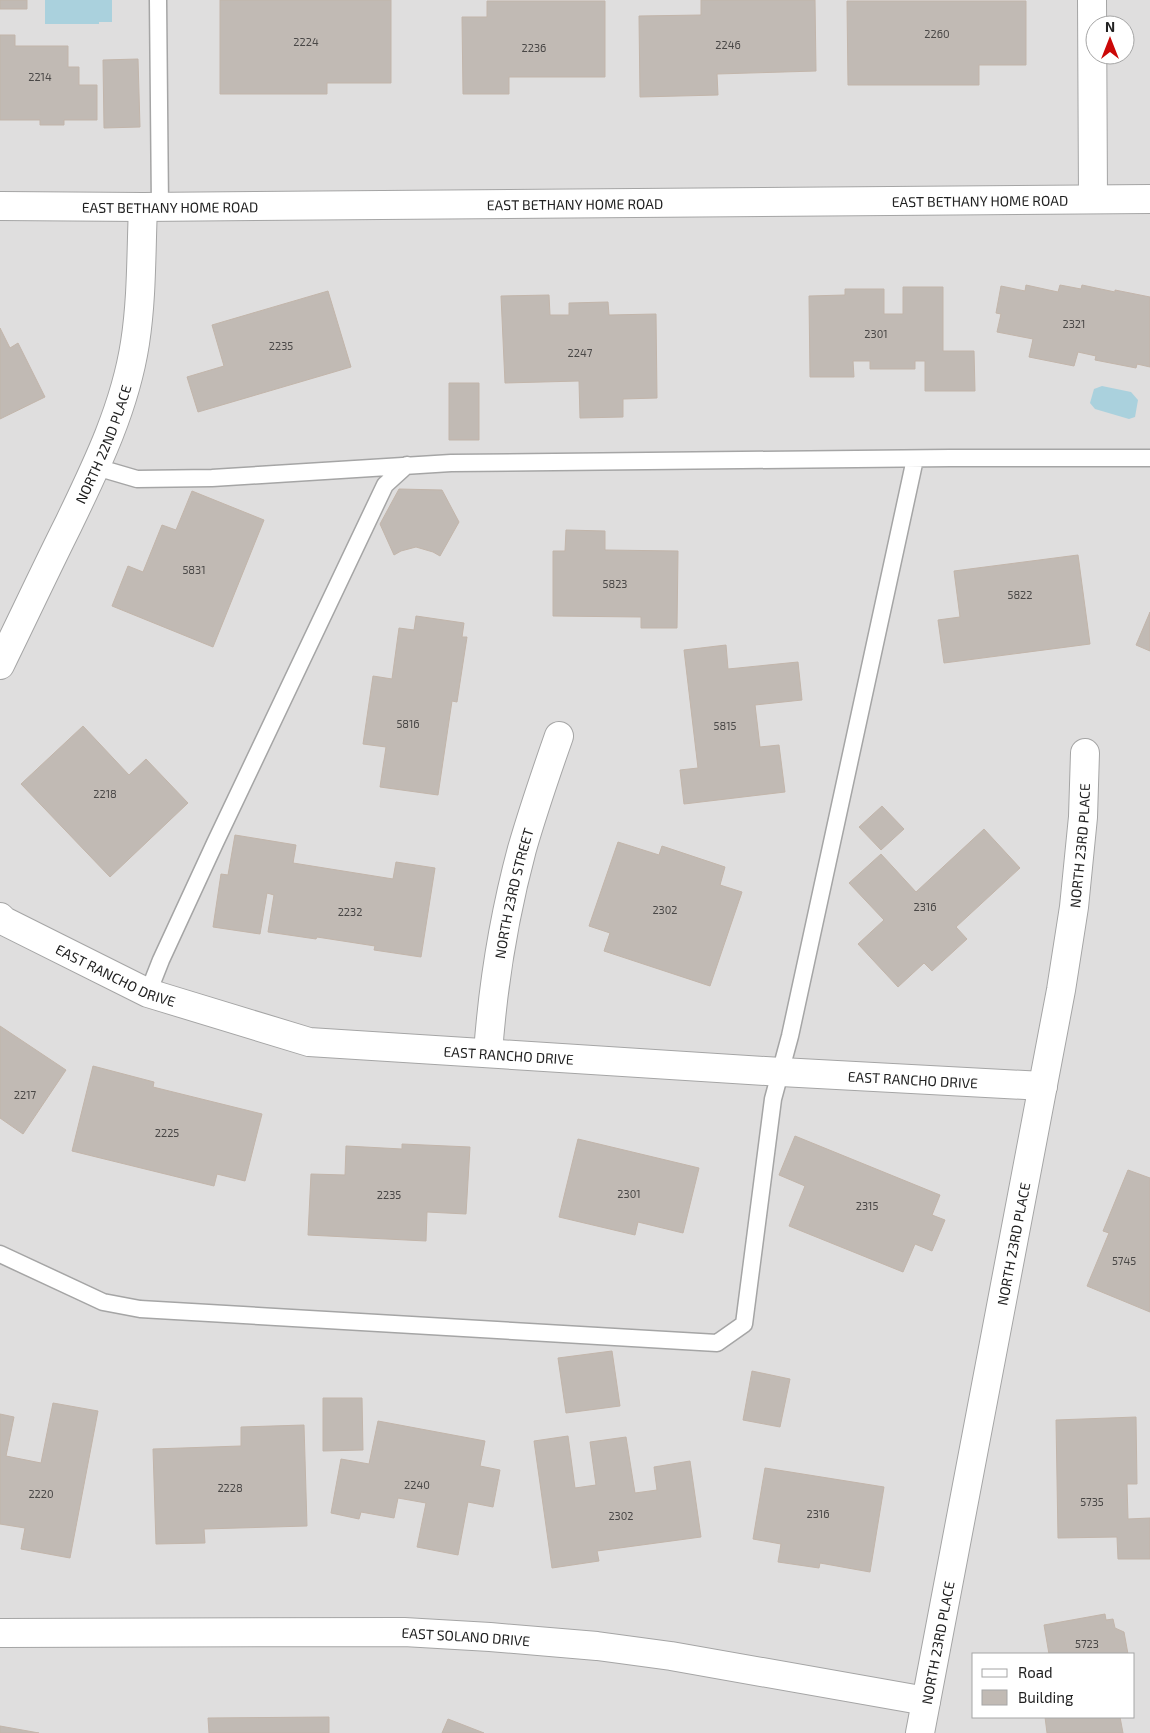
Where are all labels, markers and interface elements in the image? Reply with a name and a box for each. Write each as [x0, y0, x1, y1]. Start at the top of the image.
north arrow [1085, 15, 1135, 65]
text: N [1105, 18, 1115, 35]
house number: 2260 [924, 27, 950, 40]
house number: 2224 [293, 35, 319, 48]
house number: 2246 [715, 38, 741, 51]
house number: 2236 [522, 41, 546, 54]
house number: 2214 [28, 70, 52, 83]
street label: EAST BETHANY HOME ROAD [892, 191, 1068, 210]
street label: EAST BETHANY HOME ROAD [487, 194, 663, 213]
street label: EAST BETHANY HOME ROAD [82, 198, 258, 216]
house number: 2321 [1063, 317, 1085, 330]
house number: 2301 [864, 327, 888, 340]
house number: 2235 [269, 339, 293, 352]
house number: 2247 [568, 346, 593, 359]
street label: NORTH 22ND PLACE [71, 383, 134, 506]
house number: 5831 [182, 563, 206, 576]
house number: 5823 [603, 577, 627, 590]
house number: 5822 [1008, 588, 1032, 601]
house number: 5816 [396, 717, 420, 730]
house number: 5815 [714, 719, 737, 732]
street label: NORTH 23RD PLACE [1065, 783, 1093, 909]
house number: 2218 [93, 787, 117, 800]
street label: NORTH 23RD STREET [490, 826, 536, 960]
house number: 2316 [914, 900, 936, 913]
house number: 2302 [652, 903, 678, 916]
house number: 2232 [338, 905, 362, 918]
street label: EAST RANCHO DRIVE [53, 940, 178, 1009]
street label: EAST RANCHO DRIVE [443, 1042, 574, 1067]
street label: EAST RANCHO DRIVE [847, 1067, 979, 1091]
house number: 2217 [14, 1088, 37, 1101]
house number: 2225 [155, 1126, 179, 1139]
street label: NORTH 23RD PLACE [993, 1181, 1033, 1307]
house number: 2301 [617, 1187, 641, 1200]
house number: 2235 [377, 1188, 401, 1201]
house number: 2315 [856, 1199, 878, 1212]
house number: 5745 [1112, 1254, 1136, 1267]
house number: 2240 [404, 1478, 430, 1491]
house number: 2228 [217, 1481, 243, 1494]
house number: 2220 [28, 1487, 54, 1500]
house number: 5735 [1080, 1495, 1104, 1508]
house number: 2316 [807, 1507, 829, 1520]
house number: 2302 [608, 1509, 634, 1522]
street label: NORTH 23RD PLACE [917, 1579, 957, 1706]
street label: EAST SOLANO DRIVE [401, 1623, 531, 1649]
house number: 5723 [1075, 1637, 1099, 1650]
legend [972, 1653, 1135, 1718]
text: Road [1018, 1663, 1053, 1681]
text: Building [1018, 1688, 1074, 1706]

